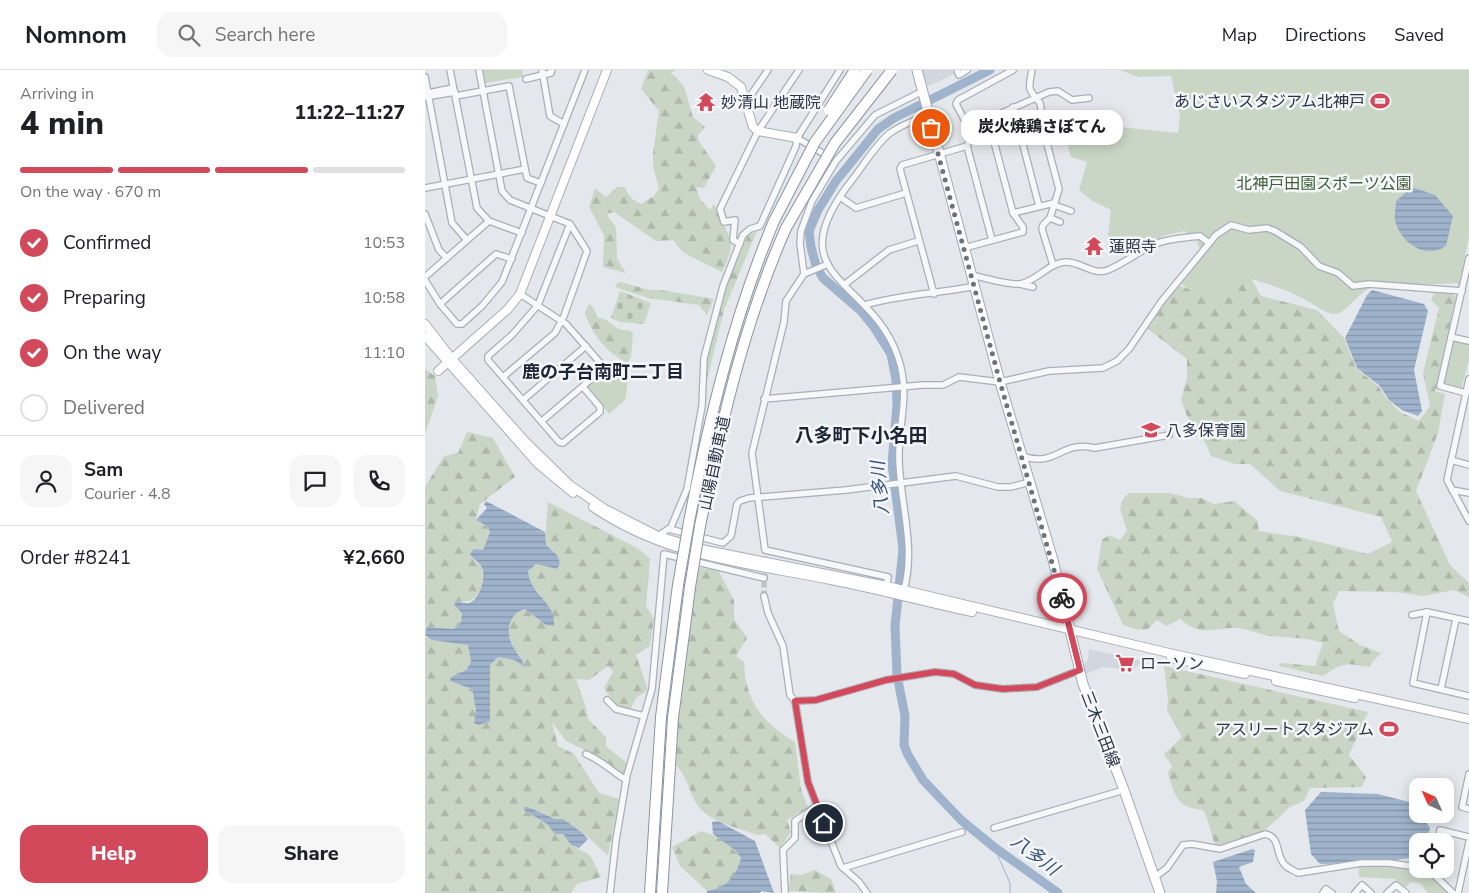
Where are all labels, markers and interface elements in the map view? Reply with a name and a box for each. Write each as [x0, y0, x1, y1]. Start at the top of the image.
search box [157, 12, 507, 57]
text: Nomnom [25, 19, 127, 51]
icon: search [175, 21, 203, 49]
text: Search here [215, 22, 315, 48]
text: Map [1222, 23, 1257, 47]
text: Directions [1285, 23, 1366, 47]
text: Saved [1394, 23, 1444, 47]
text: Arriving in [20, 83, 94, 105]
sports icon: あじさいスタジアム北神戸 [1369, 90, 1391, 112]
temple icon: 妙清山 地蔵院 [695, 91, 717, 113]
place label: あじさいスタジアム北神戸 [1174, 91, 1365, 113]
place label: 妙清山 地蔵院 [721, 92, 821, 114]
text: 11:22–11:27 [294, 100, 405, 126]
text: 4 min [20, 102, 104, 145]
pin [910, 107, 952, 149]
callout: 炭火焼鶏さぼてん [961, 110, 1123, 146]
icon: bag [917, 114, 945, 142]
text: 炭火焼鶏さぼてん [978, 116, 1106, 138]
park label: 北神戸田園スポーツ公園 [1236, 173, 1412, 195]
text: On the way · 670 m [20, 181, 161, 203]
icon: check [20, 229, 48, 257]
text: Confirmed [63, 230, 151, 256]
text: 10:53 [363, 232, 405, 254]
temple icon: 蓮照寺 [1083, 235, 1105, 257]
place label: 蓮照寺 [1109, 236, 1157, 258]
icon: check [20, 284, 48, 312]
text: Preparing [63, 285, 146, 311]
text: 10:58 [363, 287, 405, 309]
icon: check [20, 339, 48, 367]
text: On the way [63, 340, 161, 366]
text: 11:10 [363, 342, 405, 364]
district label: 鹿の子台南町二丁目 [522, 360, 684, 384]
text: Delivered [63, 395, 145, 421]
street label: 山陽自動車道 [694, 414, 736, 512]
school or university icon: 八多保育園 [1140, 419, 1162, 441]
place label: 八多保育園 [1166, 420, 1246, 442]
district label: 八多町下小名田 [794, 423, 928, 449]
button: person [20, 455, 72, 507]
button: chat [289, 455, 341, 507]
button: phone [353, 455, 405, 507]
text: Sam [84, 457, 123, 483]
water label: 八多川 [866, 458, 894, 516]
text: Courier · 4.8 [84, 483, 170, 505]
text: Order #8241 [20, 545, 131, 571]
text: ¥2,660 [343, 545, 405, 571]
courier [1037, 573, 1087, 623]
icon: bike [1048, 584, 1076, 612]
supermarket icon: ローソン [1114, 652, 1136, 674]
place label: ローソン [1140, 653, 1204, 675]
street label: 三木三田線 [1075, 688, 1125, 771]
sports icon: アスリートスタジアム [1378, 718, 1400, 740]
place label: アスリートスタジアム [1215, 719, 1374, 741]
north arrow [1409, 778, 1454, 822]
map controls [1409, 778, 1454, 878]
pin [803, 802, 845, 844]
icon: home [810, 809, 838, 837]
button: Help [20, 825, 208, 883]
button: Share [218, 825, 405, 883]
water label: 八多川 [1006, 829, 1065, 882]
button: locate [1409, 833, 1454, 878]

